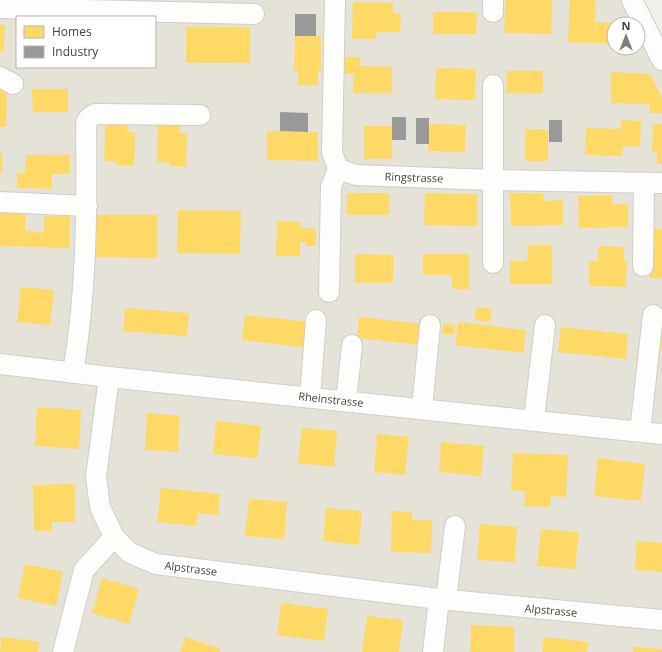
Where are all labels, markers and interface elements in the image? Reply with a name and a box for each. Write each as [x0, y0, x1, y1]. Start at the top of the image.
legend [16, 16, 156, 68]
north arrow [606, 16, 646, 56]
text: N [622, 18, 630, 33]
text: Homes [52, 23, 92, 40]
text: Industry [52, 43, 99, 60]
street label: Ringstrasse [384, 168, 444, 186]
street label: Rheinstrasse [298, 388, 364, 410]
street label: Alpstrasse [164, 557, 218, 579]
street label: Alpstrasse [524, 600, 578, 620]

